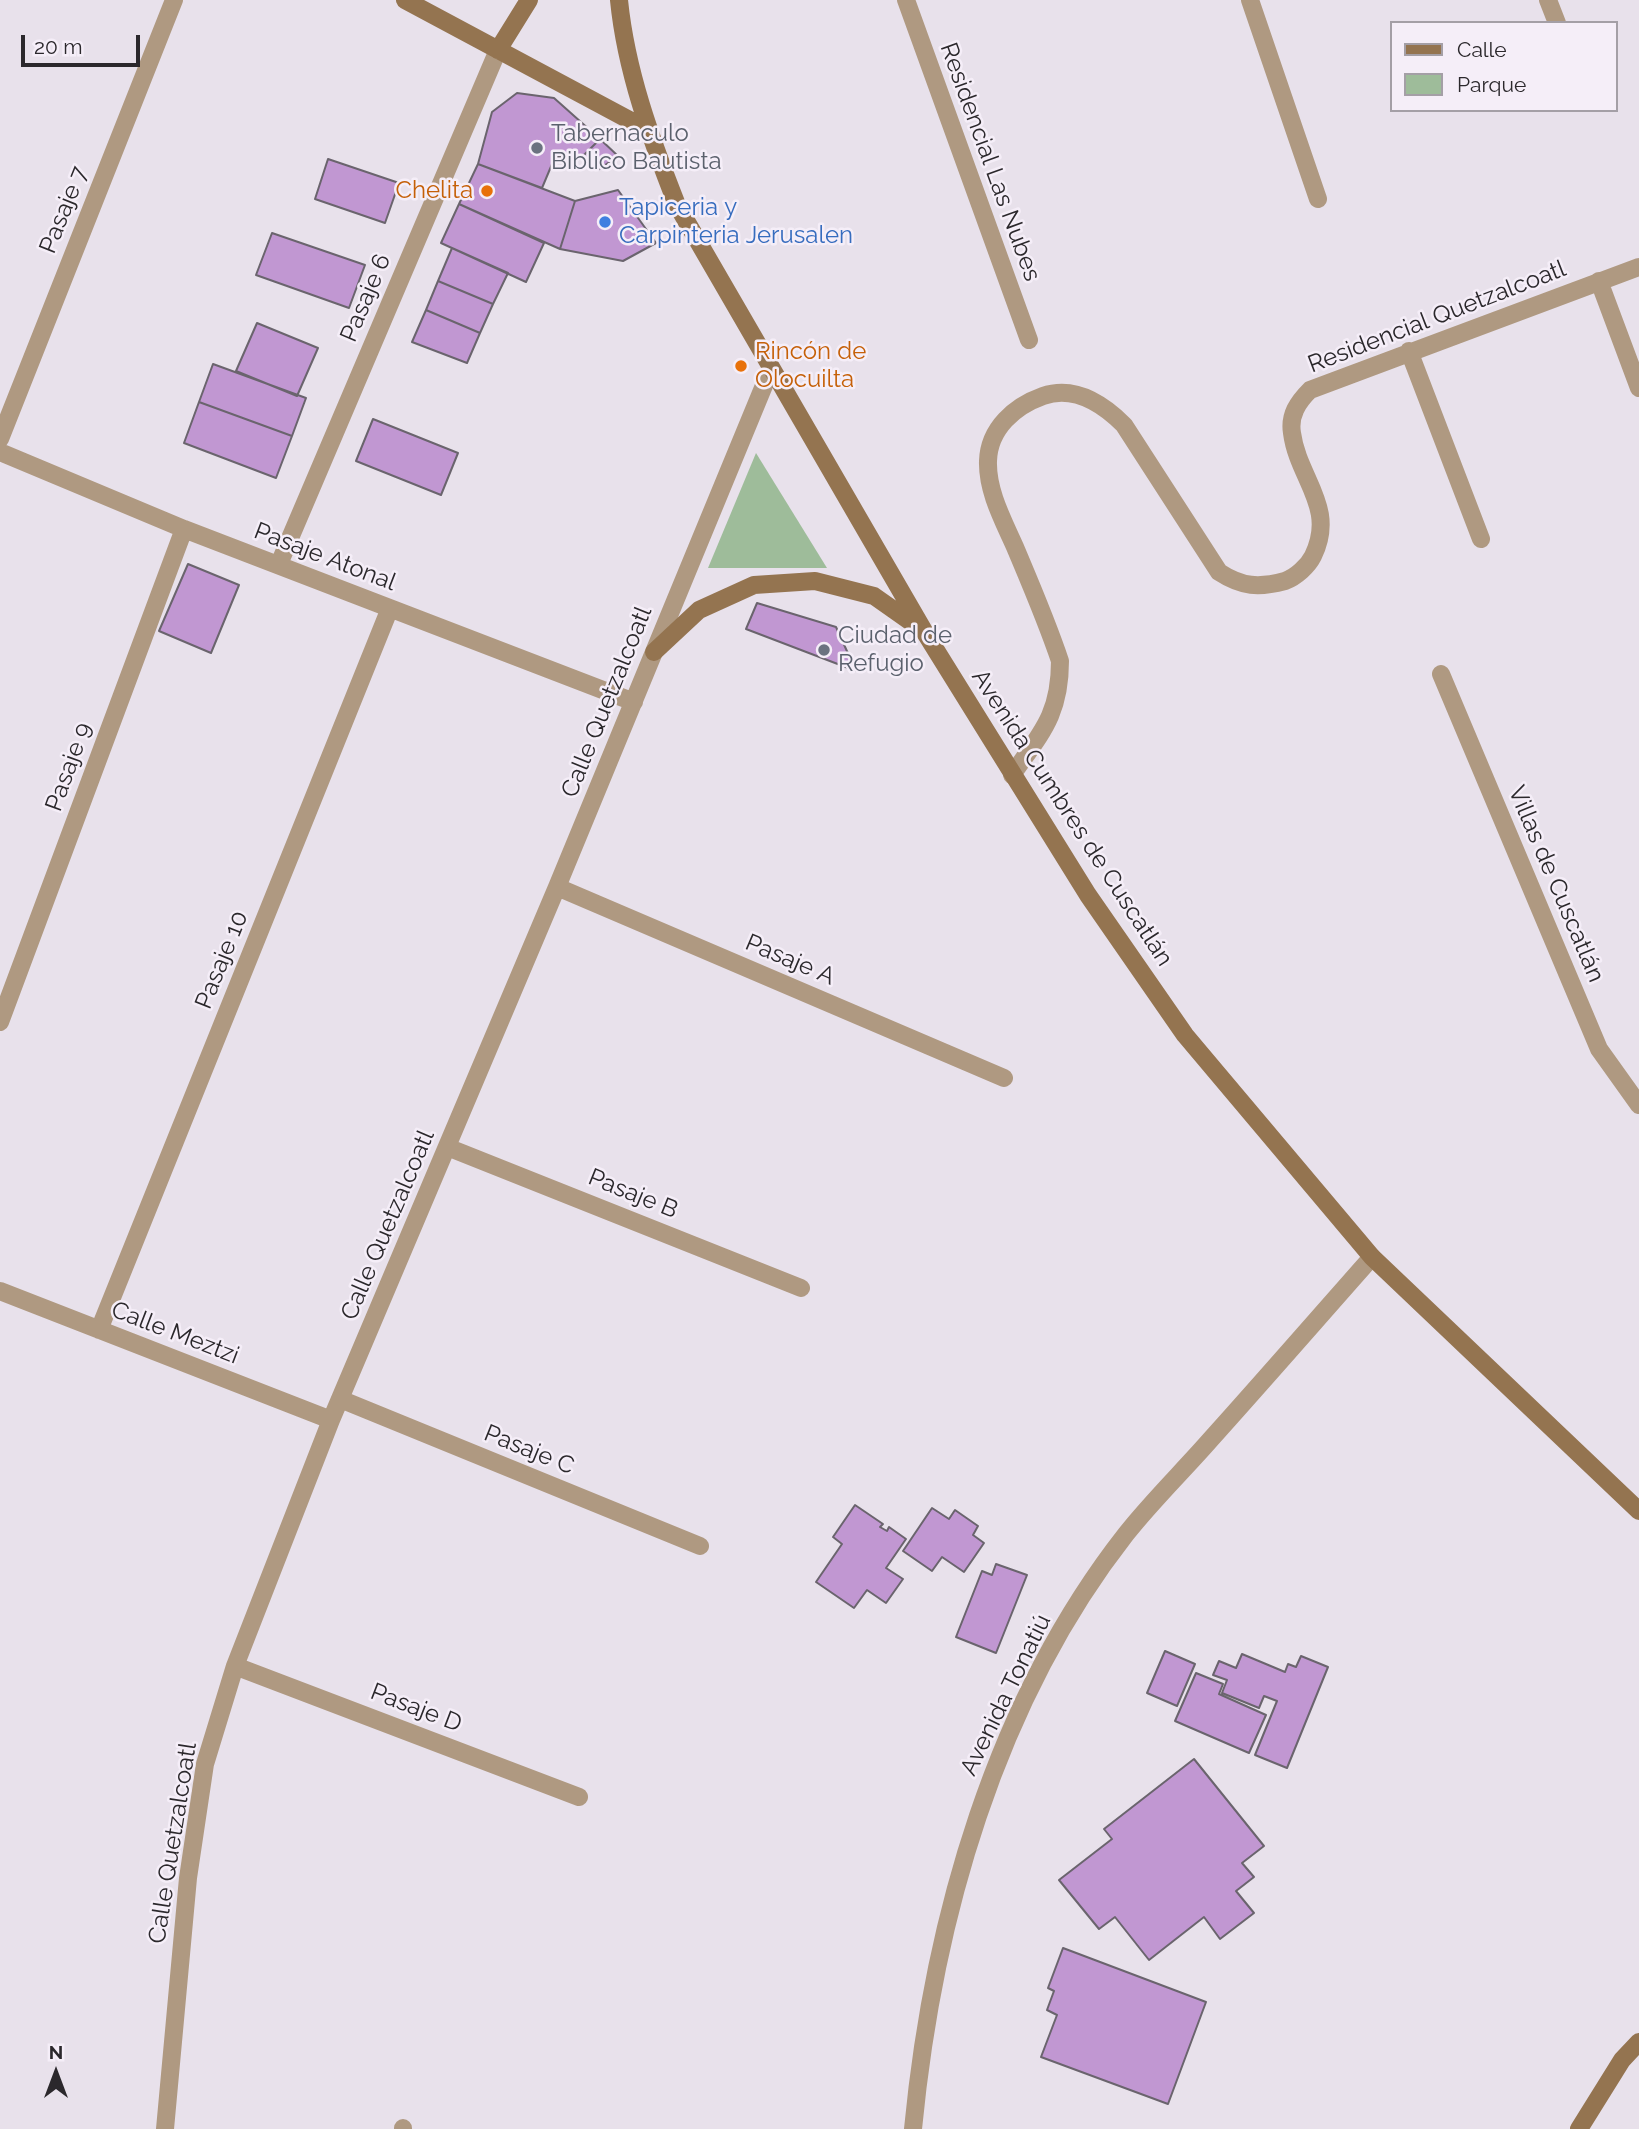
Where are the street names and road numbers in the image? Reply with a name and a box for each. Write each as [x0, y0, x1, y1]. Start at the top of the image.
street label: Residencial Las Nubes [933, 39, 1047, 285]
street label: Pasaje 7 [34, 162, 94, 258]
street label: Pasaje 6 [335, 250, 397, 346]
street label: Residencial Quetzalcoatl [1304, 254, 1570, 380]
street label: Pasaje Atonal [250, 517, 400, 597]
street label: Calle Quetzalcoatl [556, 602, 658, 802]
street label: Avenida Cumbres de Cuscatlán [965, 664, 1179, 972]
street label: Pasaje 9 [40, 719, 98, 815]
street label: Villas de Cuscatlán [1502, 781, 1610, 987]
street label: Pasaje 10 [189, 907, 255, 1013]
street label: Pasaje A [741, 928, 839, 992]
street label: Calle Quetzalcoatl [335, 1126, 441, 1324]
street label: Pasaje B [584, 1163, 682, 1225]
street label: Calle Meztzi [107, 1295, 243, 1371]
street label: Pasaje C [480, 1419, 578, 1481]
street label: Avenida Tonatiú [954, 1610, 1058, 1780]
street label: Pasaje D [366, 1677, 466, 1739]
street label: Calle Quetzalcoatl [143, 1740, 203, 1946]

